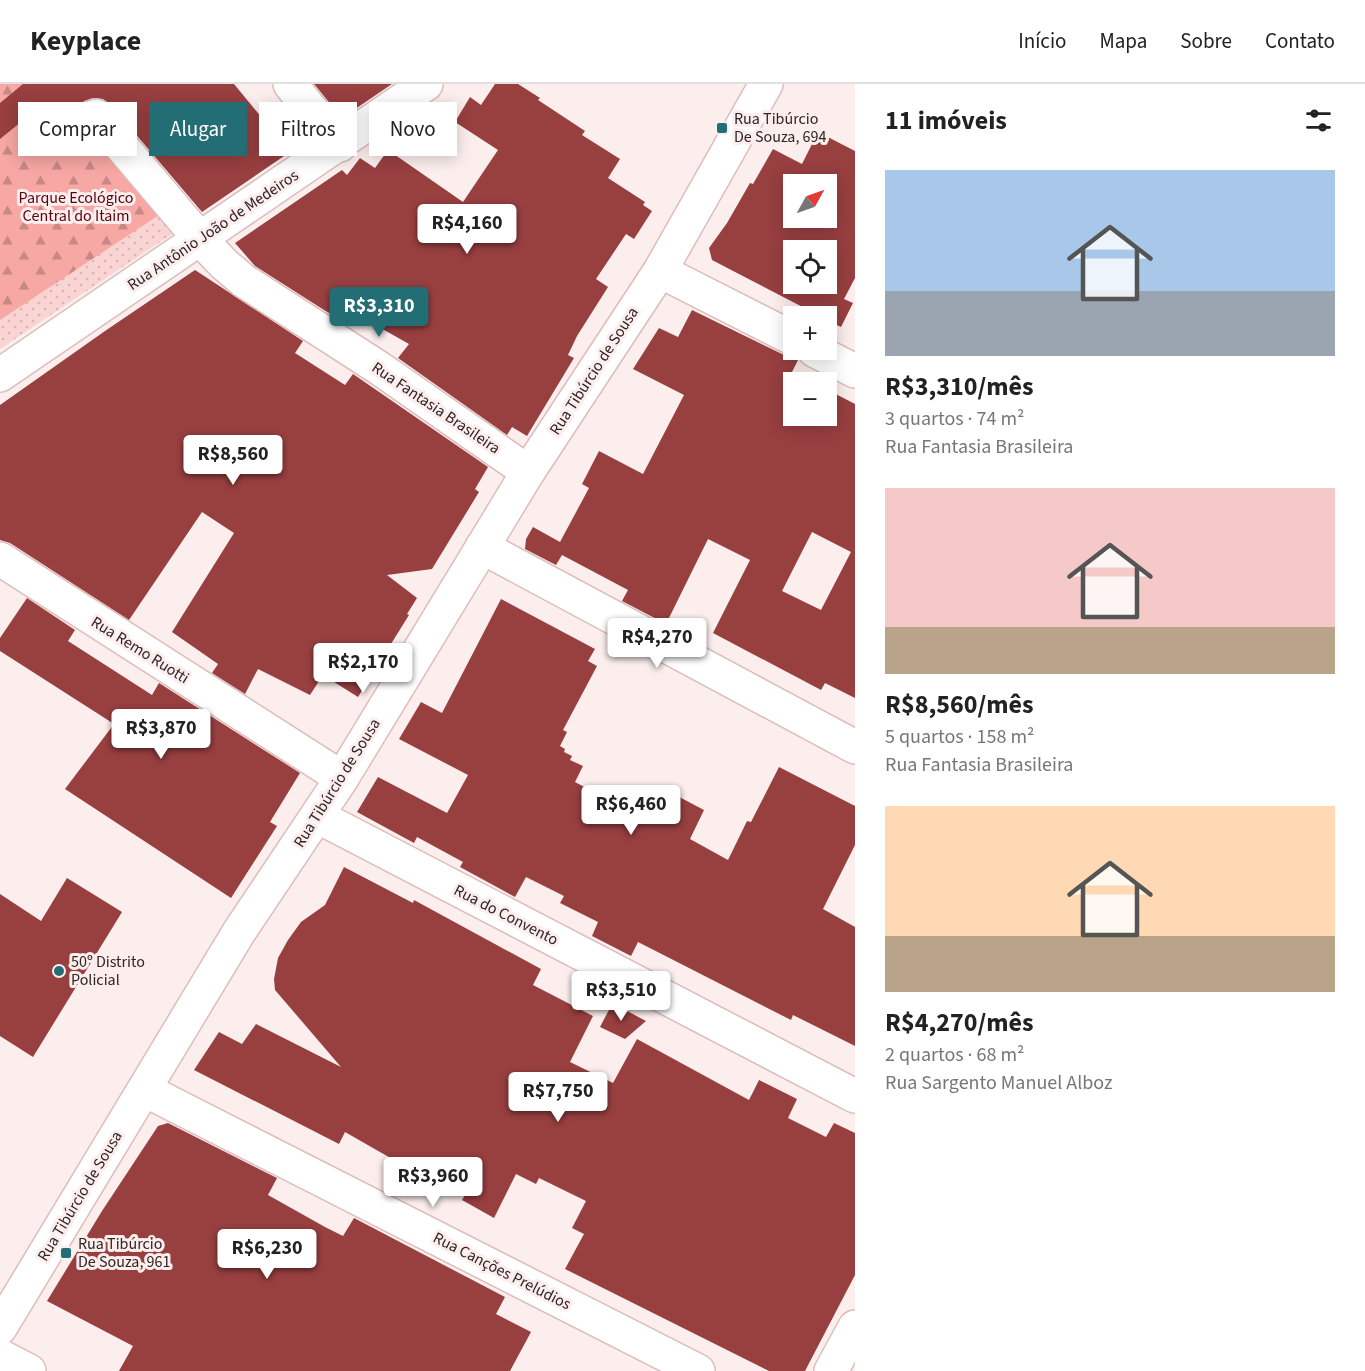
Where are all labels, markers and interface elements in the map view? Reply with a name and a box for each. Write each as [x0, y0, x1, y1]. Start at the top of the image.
text: Keyplace [30, 21, 141, 61]
text: Início [1018, 26, 1066, 56]
text: Mapa [1099, 26, 1147, 56]
text: Sobre [1180, 26, 1232, 56]
text: Contato [1265, 26, 1335, 56]
chip: Comprar [18, 102, 137, 156]
chip: Alugar [149, 102, 247, 156]
chip: Filtros [259, 102, 357, 156]
chip: Novo [369, 102, 457, 156]
text: 11 imóveis [885, 102, 1007, 139]
icon: filters [1302, 104, 1335, 137]
place label: Rua Tibúrcio De Souza, 694 [734, 108, 826, 148]
marker: Rua Tibúrcio De Souza, 694 [715, 121, 729, 135]
street label: Rua Antônio João de Medeiros [123, 164, 303, 296]
north arrow [783, 174, 837, 228]
map controls [783, 174, 837, 426]
park label: Parque Ecológico Central do Itaim [19, 187, 133, 227]
pin: R$4,160 [412, 204, 522, 255]
text: R$4,160 [431, 209, 503, 237]
icon: home [1056, 209, 1164, 317]
button: locate [783, 240, 837, 294]
pin: R$3,310 [324, 287, 434, 338]
text: R$3,310 [343, 292, 415, 320]
street label: Rua Tibúrcio de Sousa [544, 303, 644, 439]
button: + [783, 306, 837, 360]
street label: Rua Fantasia Brasileira [367, 357, 505, 459]
text: R$3,310/mês [885, 368, 1033, 405]
button: − [783, 372, 837, 426]
text: 3 quartos · 74 m² [885, 405, 1024, 433]
text: Rua Fantasia Brasileira [885, 433, 1073, 461]
pin: R$8,560 [178, 435, 288, 486]
text: R$8,560 [197, 440, 269, 468]
icon: home [1056, 527, 1164, 635]
street label: Rua Remo Ruotti [87, 611, 193, 689]
pin: R$4,270 [602, 618, 712, 669]
text: R$4,270 [621, 623, 693, 651]
pin: R$2,170 [308, 643, 418, 694]
text: R$2,170 [327, 648, 399, 676]
text: R$8,560/mês [885, 686, 1033, 723]
pin: R$3,870 [106, 709, 216, 760]
text: R$3,870 [125, 714, 197, 742]
street label: Rua Tibúrcio de Sousa [288, 714, 386, 852]
text: 5 quartos · 158 m² [885, 723, 1034, 751]
text: Rua Fantasia Brasileira [885, 751, 1073, 779]
pin: R$6,460 [576, 785, 686, 836]
text: R$6,460 [595, 790, 667, 818]
icon: home [1056, 845, 1164, 953]
street label: Rua do Convento [450, 879, 562, 951]
place label: 50º Distrito Policial [71, 951, 145, 991]
marker: 50º Distrito Policial [52, 964, 66, 978]
pin: R$3,510 [566, 971, 676, 1022]
text: R$3,510 [585, 976, 657, 1004]
text: R$4,270/mês [885, 1004, 1033, 1041]
text: 2 quartos · 68 m² [885, 1041, 1024, 1069]
text: Rua Sargento Manuel Alboz [885, 1069, 1113, 1097]
pin: R$7,750 [503, 1072, 613, 1123]
text: R$7,750 [522, 1077, 594, 1105]
street label: Rua Tibúrcio de Sousa [32, 1127, 128, 1265]
pin: R$3,960 [378, 1157, 488, 1208]
text: R$3,960 [397, 1162, 469, 1190]
street label: Rua Canções Prelúdios [429, 1227, 575, 1315]
pin: R$6,230 [212, 1229, 322, 1280]
place label: Rua Tibúrcio De Souza, 961 [78, 1233, 170, 1273]
text: R$6,230 [231, 1234, 303, 1262]
marker: Rua Tibúrcio De Souza, 961 [59, 1246, 73, 1260]

